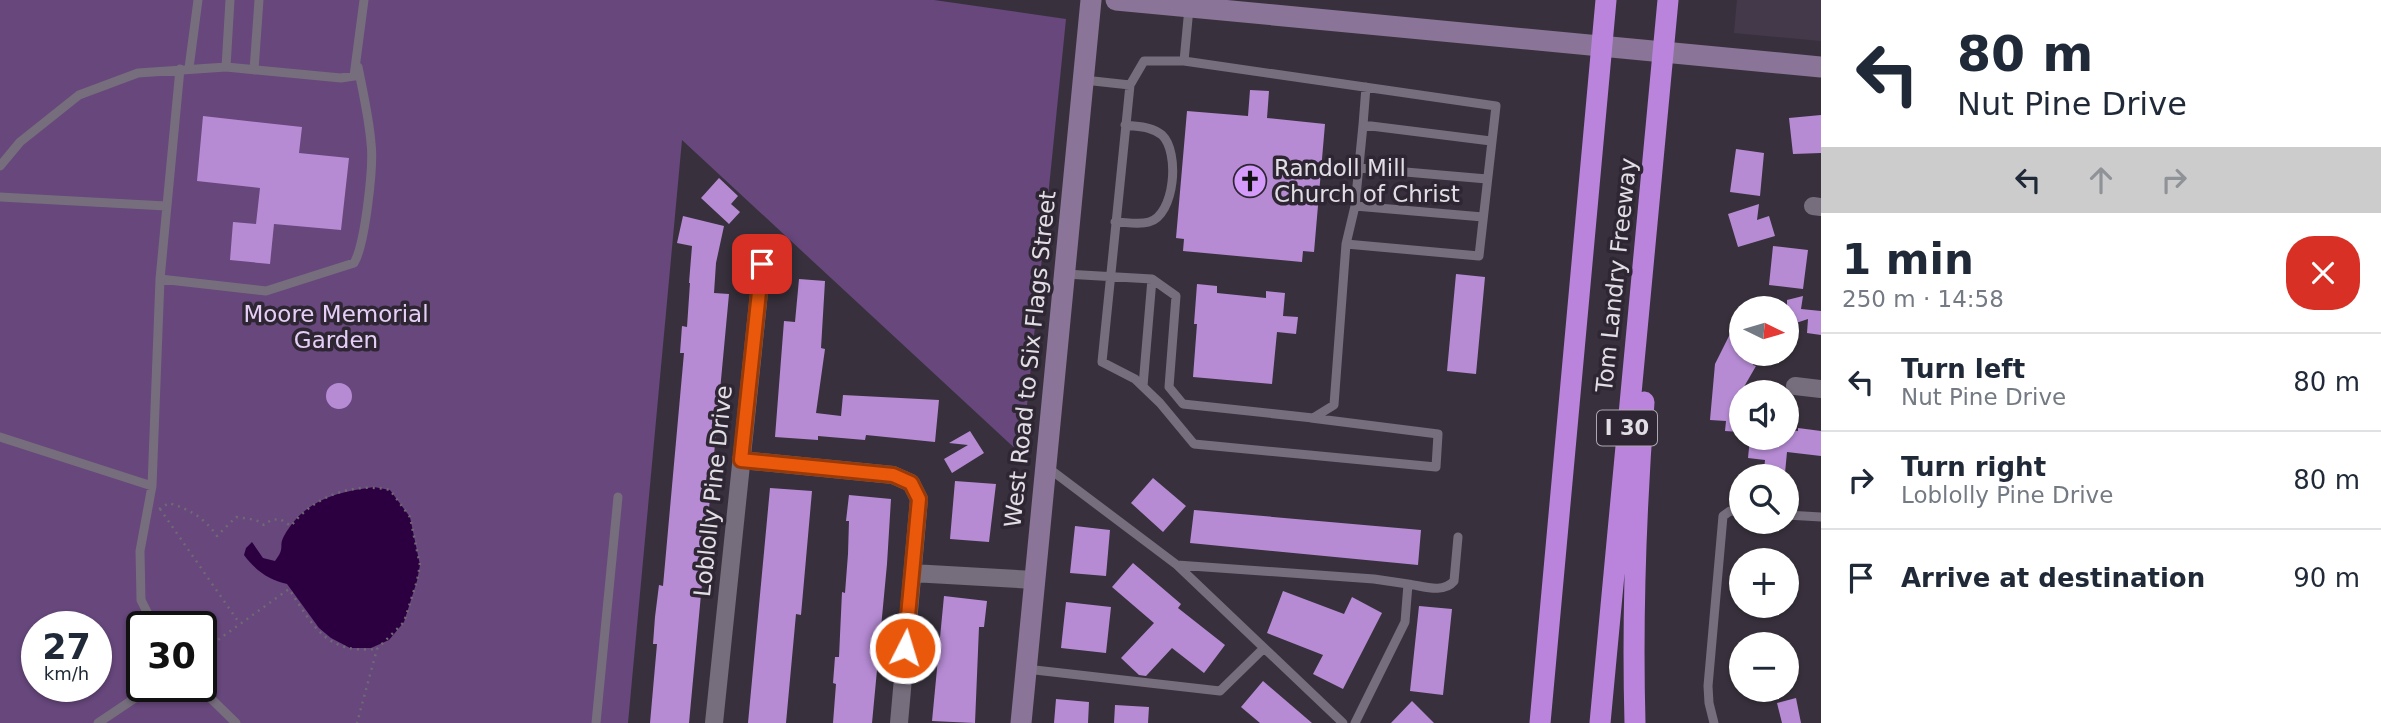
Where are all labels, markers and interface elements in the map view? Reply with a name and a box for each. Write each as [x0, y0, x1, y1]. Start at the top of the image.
text: 80 m [1957, 26, 2093, 83]
icon: left [1842, 28, 1933, 119]
text: Nut Pine Drive [1957, 85, 2187, 123]
place label: Randoll Mill Church of Christ [1274, 155, 1460, 207]
street label: Tom Landry Freeway [1591, 156, 1641, 395]
icon: left [2009, 161, 2047, 199]
icon: ahead [2082, 161, 2120, 199]
icon: right [2155, 161, 2193, 199]
church icon: Randoll Mill Church of Christ [1231, 162, 1269, 200]
street label: West Road to Six Flags Street [999, 189, 1061, 529]
pin [732, 234, 792, 294]
text: 1 min [1842, 235, 1974, 284]
button: close [2286, 236, 2360, 310]
icon: arrive [743, 245, 781, 283]
text: 250 m · 14:58 [1842, 286, 2004, 312]
north arrow [1729, 296, 1799, 366]
map controls [1729, 296, 1799, 702]
park label: Moore Memorial Garden [243, 301, 429, 353]
text: Turn left [1901, 354, 2025, 384]
icon: left [1842, 363, 1880, 401]
text: 80 m [2293, 367, 2360, 397]
button: sound [1729, 380, 1799, 450]
street label: Loblolly Pine Drive [689, 384, 737, 598]
text: Nut Pine Drive [1901, 384, 2066, 410]
road number: I 30 [1597, 410, 1657, 446]
text: Turn right [1901, 452, 2046, 482]
icon: right [1842, 461, 1880, 499]
button: search [1729, 464, 1799, 534]
text: 80 m [2293, 465, 2360, 495]
text: Loblolly Pine Drive [1901, 482, 2113, 508]
button: + [1729, 548, 1799, 618]
icon: arrive [1842, 559, 1880, 597]
text: Arrive at destination [1901, 563, 2205, 593]
text: 90 m [2293, 563, 2360, 593]
speed limit sign: 30 [126, 611, 217, 702]
position arrow [868, 611, 942, 685]
text: 27 [42, 627, 91, 667]
button: − [1729, 632, 1799, 702]
text: km/h [44, 663, 89, 684]

